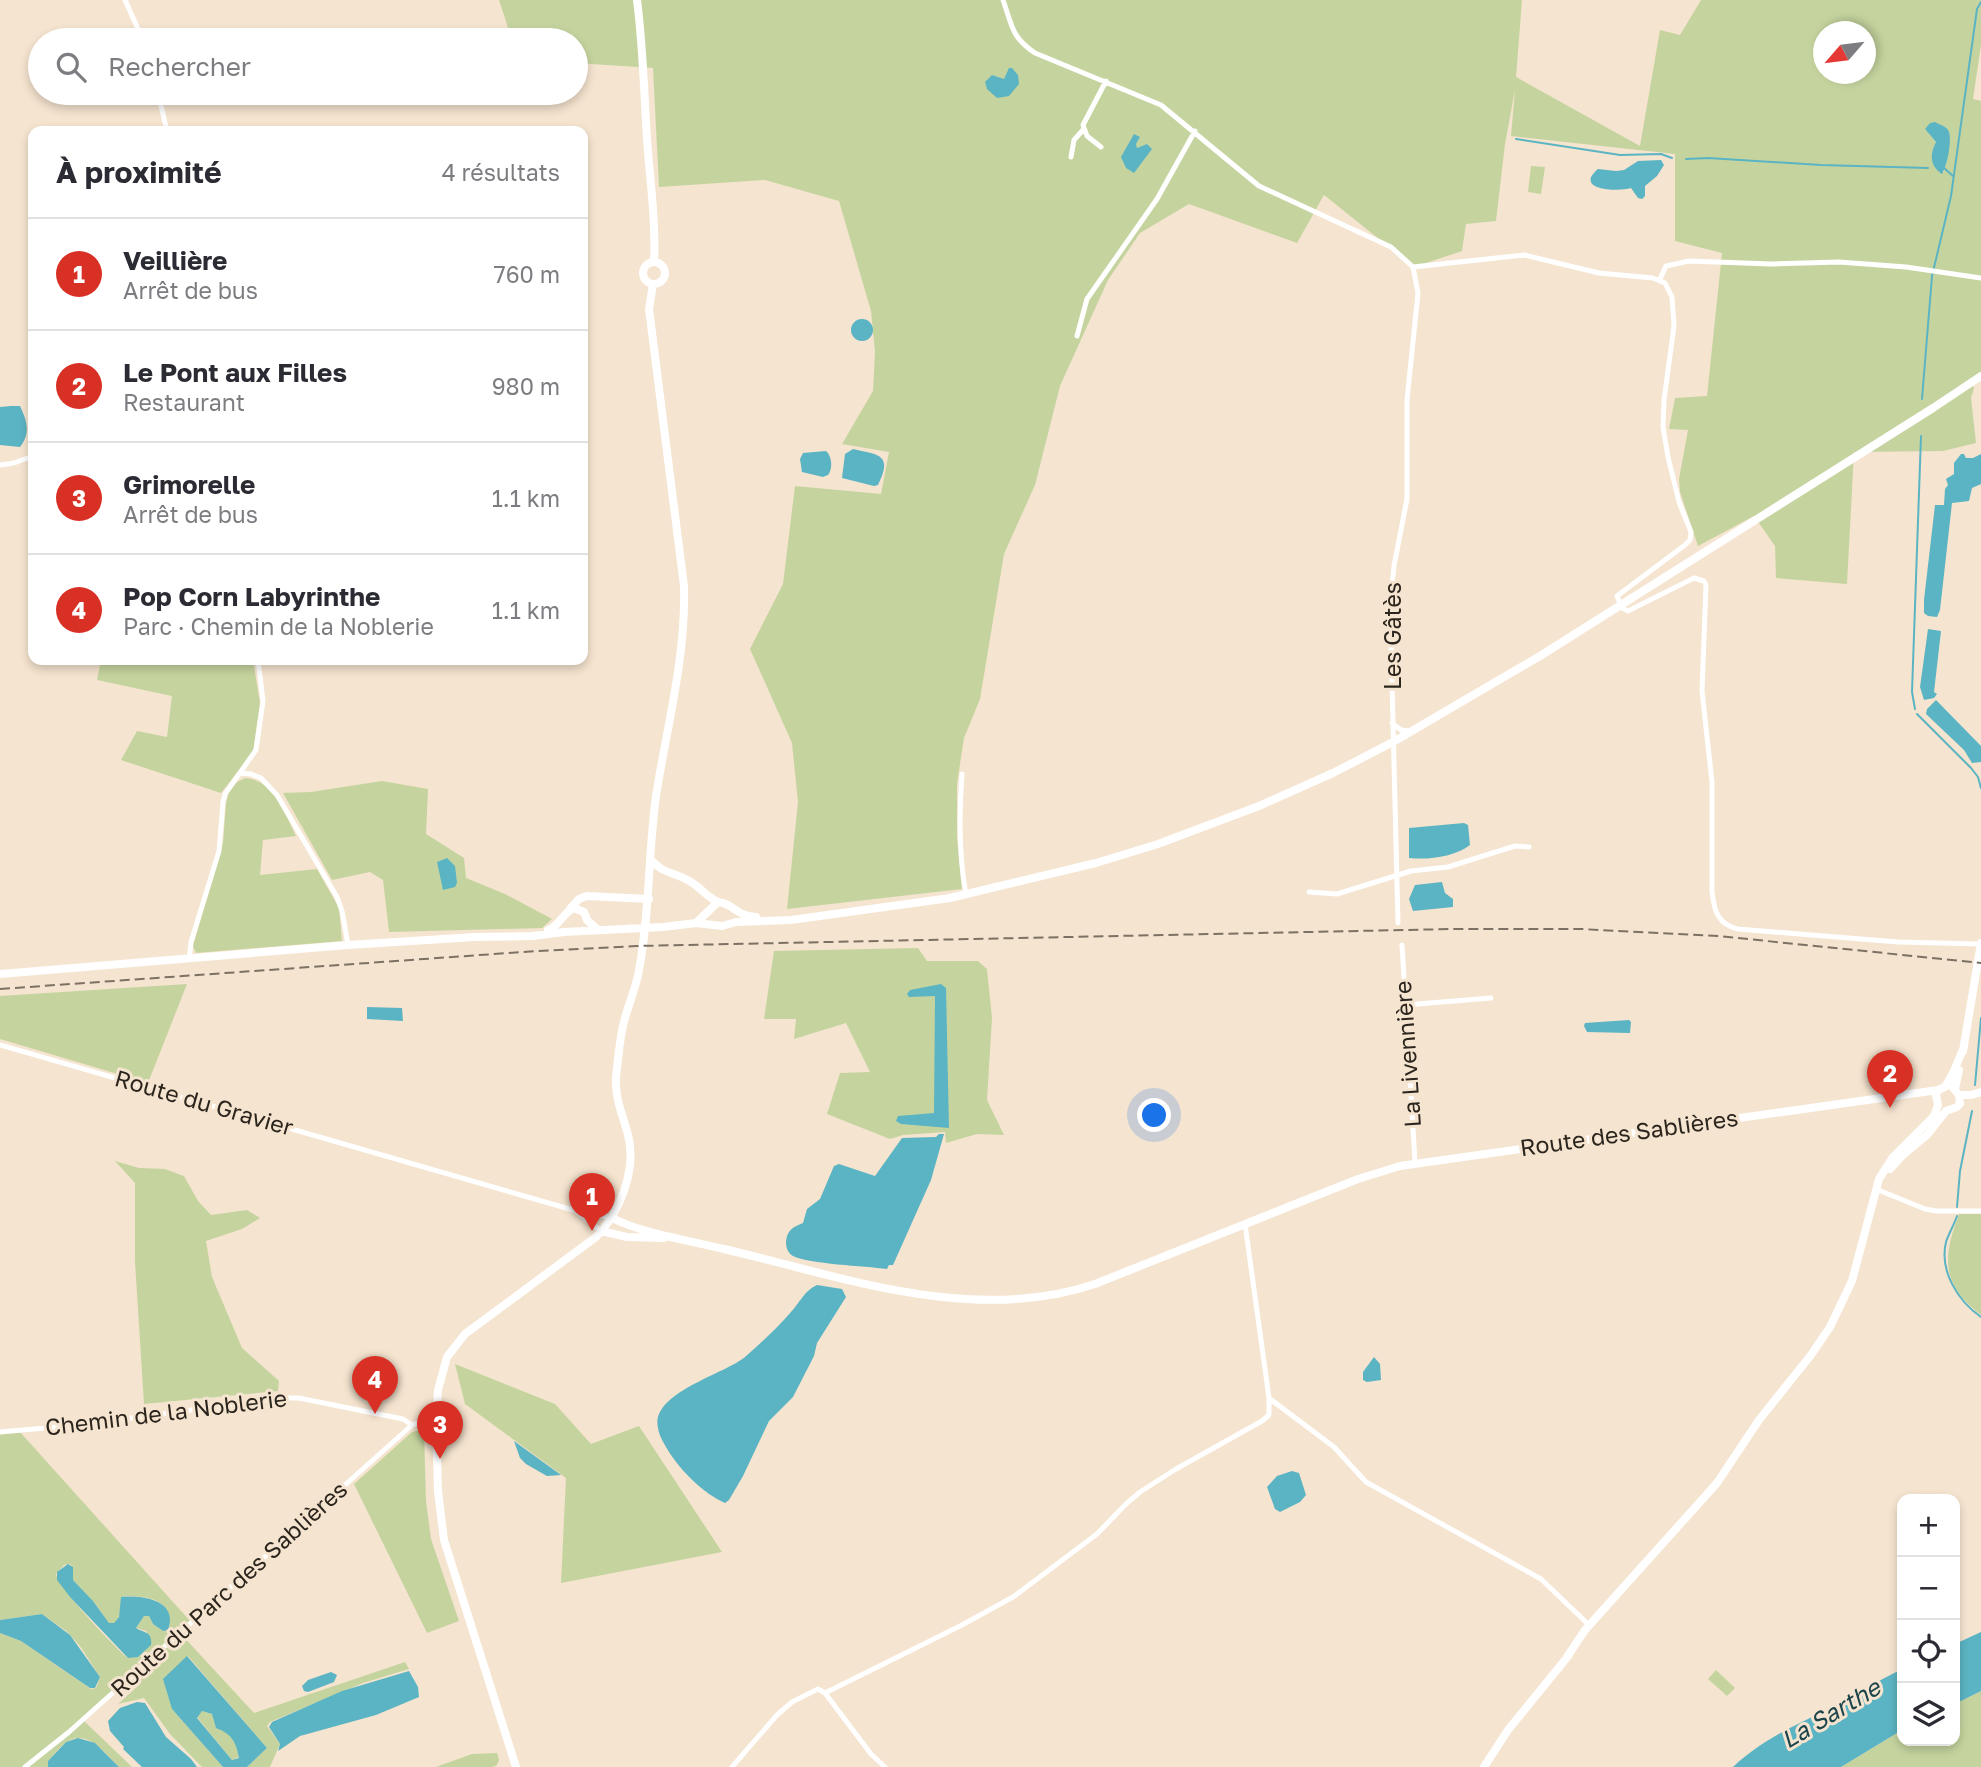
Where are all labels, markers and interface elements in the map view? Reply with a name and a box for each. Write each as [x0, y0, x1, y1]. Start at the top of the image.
north arrow [1813, 21, 1876, 84]
search box [28, 28, 588, 105]
icon: search [52, 48, 90, 86]
text: Rechercher [108, 51, 251, 82]
text: À proximité [56, 154, 222, 190]
text: 4 résultats [442, 158, 560, 186]
text: Veillière [123, 245, 227, 276]
text: 1 [73, 260, 85, 288]
text: 760 m [494, 260, 560, 288]
text: Arrêt de bus [123, 276, 258, 304]
text: Le Pont aux Filles [123, 357, 347, 388]
text: 2 [72, 372, 86, 400]
text: 980 m [492, 372, 560, 400]
text: Restaurant [123, 388, 245, 416]
text: Grimorelle [123, 469, 255, 500]
text: 3 [72, 484, 86, 512]
text: 1.1 km [492, 484, 560, 512]
text: Arrêt de bus [123, 500, 258, 528]
text: Pop Corn Labyrinthe [123, 581, 380, 612]
street label: Les Gâtès [1378, 582, 1406, 690]
text: 4 [72, 596, 86, 624]
text: 1.1 km [492, 596, 560, 624]
text: Parc · Chemin de la Noblerie [123, 612, 434, 640]
street label: La Livennière [1388, 980, 1426, 1128]
pin: 2 [1867, 1050, 1913, 1108]
street label: Route du Gravier [112, 1063, 297, 1141]
your location [1137, 1098, 1171, 1132]
street label: Route des Sablières [1518, 1103, 1740, 1161]
pin: 1 [569, 1173, 615, 1231]
pin: 4 [352, 1356, 398, 1414]
street label: Chemin de la Noblerie [43, 1383, 288, 1441]
pin: 3 [417, 1401, 463, 1459]
street label: Route du Parc des Sablières [104, 1475, 352, 1702]
map controls [1897, 1494, 1960, 1746]
button: + [1897, 1494, 1960, 1557]
button: − [1897, 1557, 1960, 1620]
button: locate [1897, 1620, 1960, 1683]
water label: La Sarthe [1775, 1671, 1887, 1754]
button: layers [1897, 1683, 1960, 1746]

